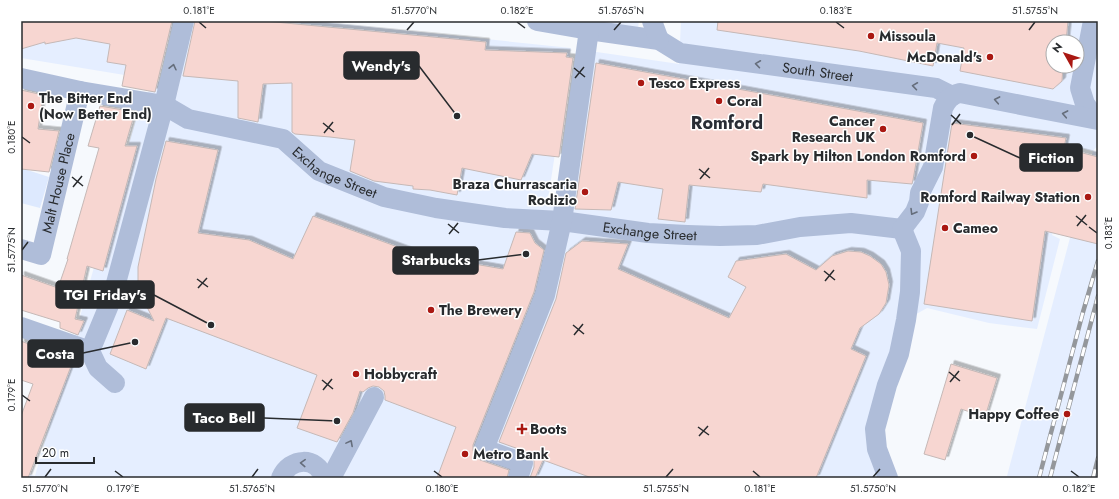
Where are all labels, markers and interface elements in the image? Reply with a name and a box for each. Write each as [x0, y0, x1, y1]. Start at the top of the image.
text: 0.181°E [183, 3, 215, 18]
text: 51.5770°N [391, 3, 437, 18]
text: 0.182°E [501, 3, 533, 18]
text: 51.5765°N [598, 3, 644, 18]
text: 0.183°E [820, 3, 852, 18]
text: 51.5755°N [1012, 3, 1058, 18]
place label: Missoula [879, 26, 936, 46]
marker: Missoula [866, 31, 876, 41]
north arrow [1045, 34, 1085, 74]
text: N [1048, 39, 1066, 56]
place label: McDonald's [907, 47, 983, 67]
callout: Wendy's [344, 52, 419, 79]
marker: McDonald's [985, 52, 995, 62]
text: Wendy's [351, 55, 411, 77]
street label: South Street [781, 57, 855, 87]
one-way arrow [755, 60, 761, 69]
one-way arrow [169, 64, 177, 70]
place label: Tesco Express [649, 73, 741, 93]
marker: Tesco Express [636, 78, 646, 88]
one-way arrow [912, 82, 918, 91]
place label: The Bitter End (Now Better End) [39, 88, 152, 124]
place label: Coral [727, 91, 762, 111]
marker: Coral [714, 96, 724, 106]
one-way arrow [994, 97, 1000, 105]
marker: The Bitter End (Now Better End) [26, 101, 36, 111]
district label: Romford [691, 110, 763, 136]
one-way arrow [1062, 110, 1068, 118]
place label: Cancer Research UK [792, 111, 875, 147]
text: 0.180°E [4, 120, 19, 154]
marker: Cancer Research UK [878, 124, 888, 134]
street label: Malt House Place [37, 131, 80, 235]
street label: Exchange Street [288, 142, 380, 203]
callout: Fiction [1020, 144, 1082, 171]
place label: Spark by Hilton London Romford [750, 146, 966, 166]
text: Fiction [1028, 147, 1074, 169]
marker: Spark by Hilton London Romford [969, 151, 979, 161]
place label: Braza Churrascaria Rodizio [452, 174, 577, 210]
marker: Braza Churrascaria Rodizio [580, 187, 590, 197]
place label: Romford Railway Station [920, 187, 1080, 207]
marker: Romford Railway Station [1083, 192, 1093, 202]
one-way arrow [911, 208, 918, 215]
street label: Exchange Street [601, 217, 698, 245]
text: 0.183°E [1101, 217, 1116, 249]
place label: Cameo [953, 218, 998, 238]
marker: Cameo [940, 223, 950, 233]
text: 51.5775°N [4, 227, 19, 273]
callout: Starbucks [393, 247, 478, 274]
text: Starbucks [401, 249, 471, 271]
callout: TGI Friday's [56, 281, 154, 308]
text: TGI Friday's [64, 284, 146, 306]
place label: The Brewery [439, 300, 522, 320]
marker: The Brewery [426, 305, 436, 315]
callout: Costa [28, 340, 83, 367]
text: Costa [35, 343, 75, 365]
place label: Hobbycraft [364, 364, 437, 384]
marker: Hobbycraft [351, 369, 361, 379]
text: 0.179°E [4, 379, 19, 411]
callout: Taco Bell [185, 404, 264, 431]
place label: Happy Coffee [968, 404, 1059, 424]
text: Taco Bell [193, 407, 255, 429]
marker: Happy Coffee [1062, 409, 1072, 419]
place label: Boots [530, 419, 567, 439]
marker: Boots [517, 424, 527, 434]
scale bar [36, 439, 94, 465]
one-way arrow [345, 440, 352, 448]
text: 20 m [42, 444, 69, 462]
place label: Metro Bank [473, 444, 549, 464]
marker: Metro Bank [460, 449, 470, 459]
one-way arrow [300, 459, 306, 468]
text: 51.5770°N [22, 481, 68, 496]
text: 0.179°E [107, 481, 139, 496]
text: 51.5765°N [229, 481, 275, 496]
text: 0.180°E [425, 481, 459, 496]
text: 51.5755°N [643, 481, 689, 496]
text: 0.181°E [744, 481, 776, 496]
text: 51.5750°N [850, 481, 896, 496]
text: 0.182°E [1063, 481, 1095, 496]

